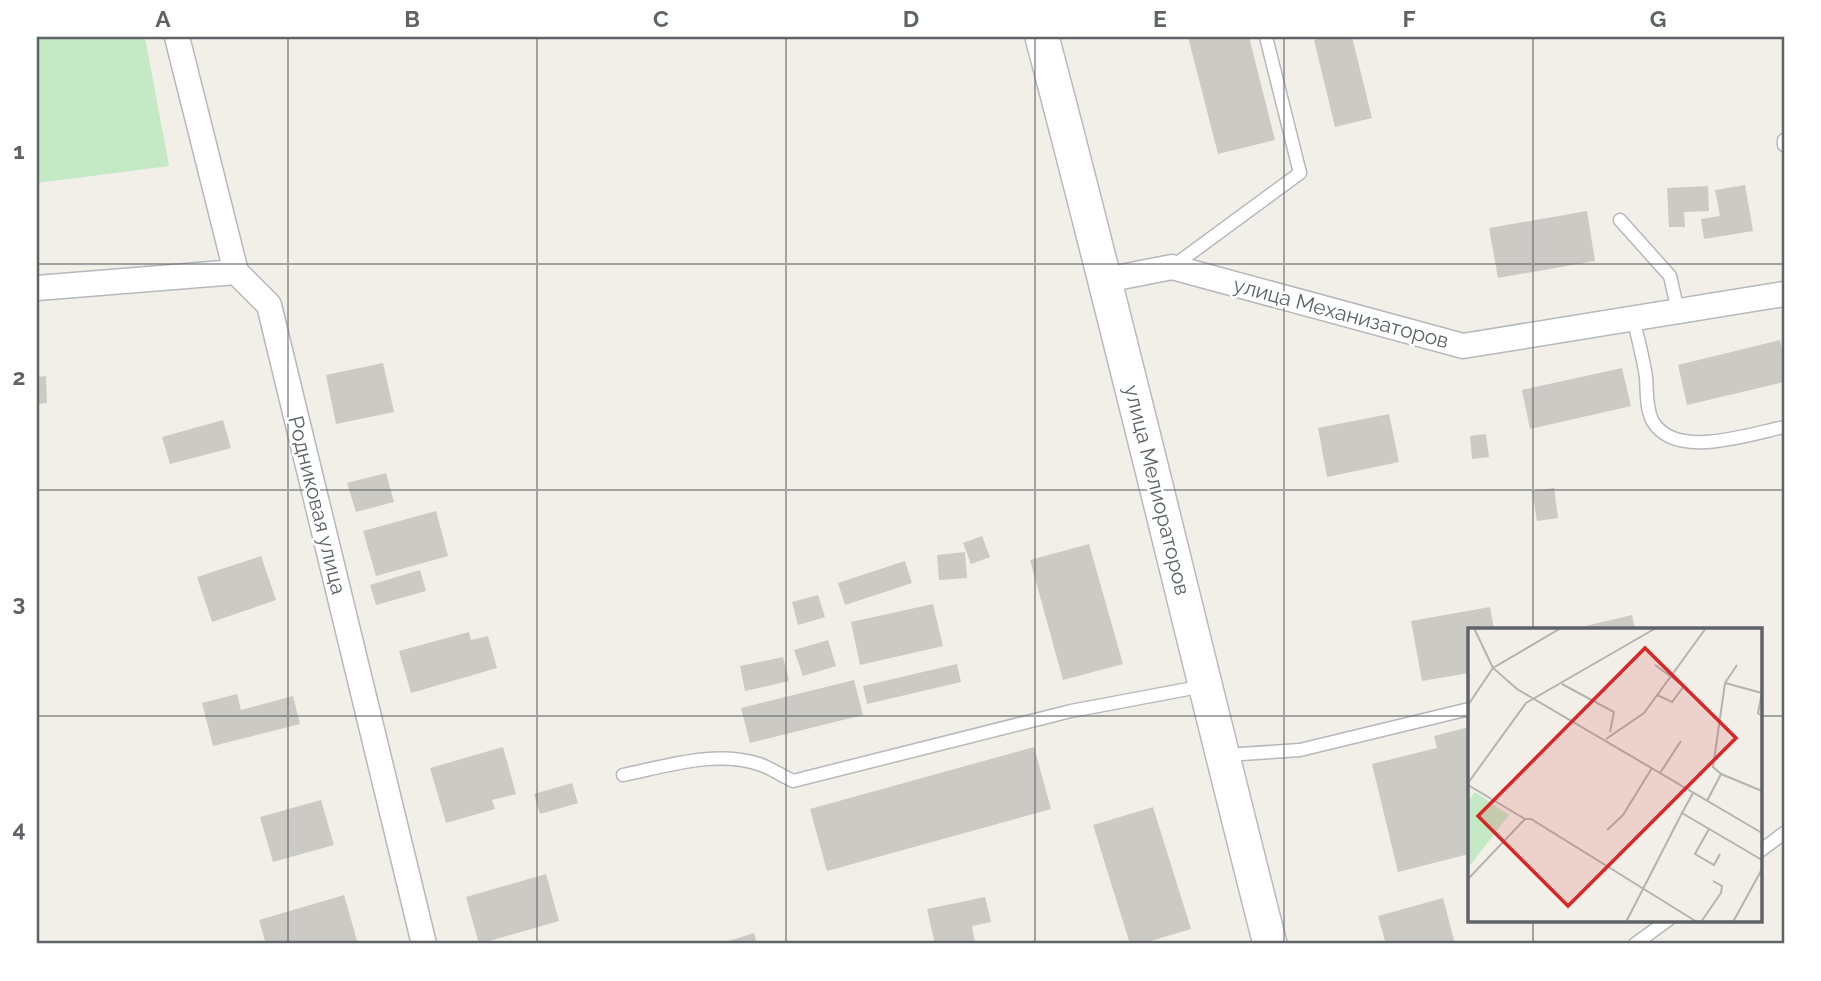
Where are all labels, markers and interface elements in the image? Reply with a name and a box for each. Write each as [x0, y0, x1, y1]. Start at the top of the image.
text: A [155, 5, 171, 32]
text: B [404, 5, 420, 32]
text: C [653, 5, 669, 32]
text: D [903, 5, 919, 32]
text: E [1153, 5, 1167, 32]
text: F [1402, 5, 1416, 32]
text: G [1650, 5, 1666, 32]
text: 1 [13, 137, 25, 164]
street label: улица Механизаторов [1231, 272, 1452, 353]
text: 2 [13, 363, 25, 390]
street label: улица Мелиораторов [1119, 382, 1196, 598]
street label: Родниковая улица [283, 413, 352, 597]
text: 3 [13, 589, 25, 616]
inset map [1468, 628, 1762, 922]
text: 4 [12, 815, 26, 842]

